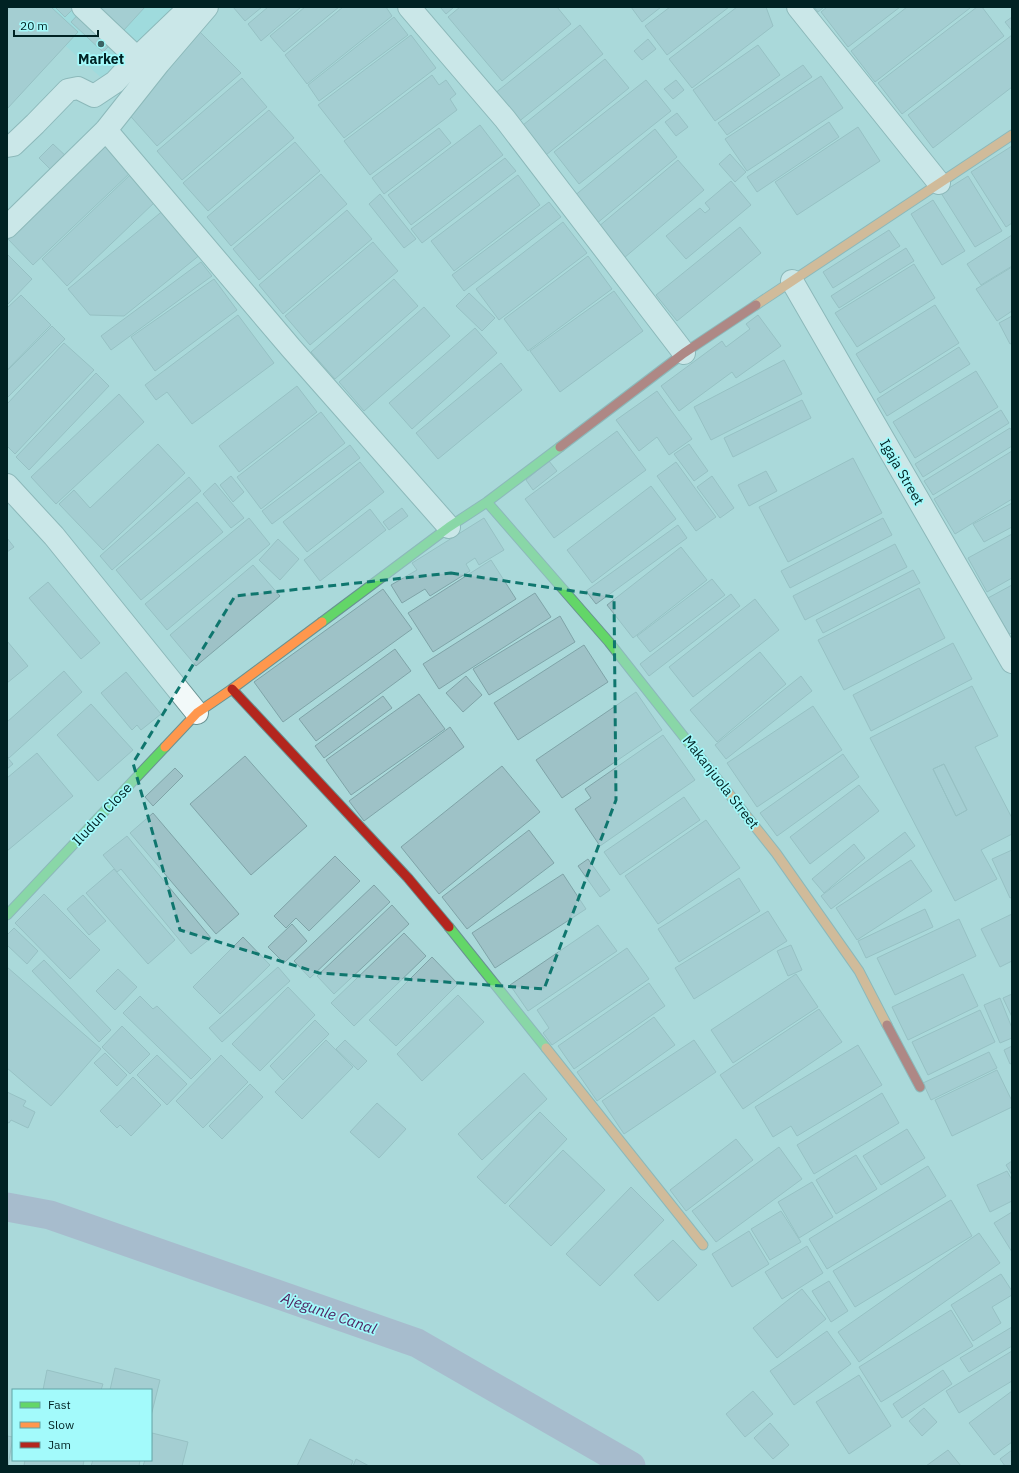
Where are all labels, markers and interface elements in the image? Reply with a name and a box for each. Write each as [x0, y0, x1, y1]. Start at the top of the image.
scale bar [14, 12, 98, 38]
text: 20 m [20, 18, 48, 33]
marker: Market [96, 39, 106, 49]
place label: Market [78, 50, 124, 68]
street label: Igaja Street [876, 436, 928, 508]
street label: Makanjuola Street [679, 732, 763, 832]
street label: Iludun Close [68, 779, 136, 849]
water label: Ajegunle Canal [278, 1288, 379, 1338]
legend [12, 1389, 152, 1461]
text: Fast [48, 1397, 71, 1412]
text: Slow [48, 1417, 74, 1432]
text: Jam [48, 1437, 71, 1452]

